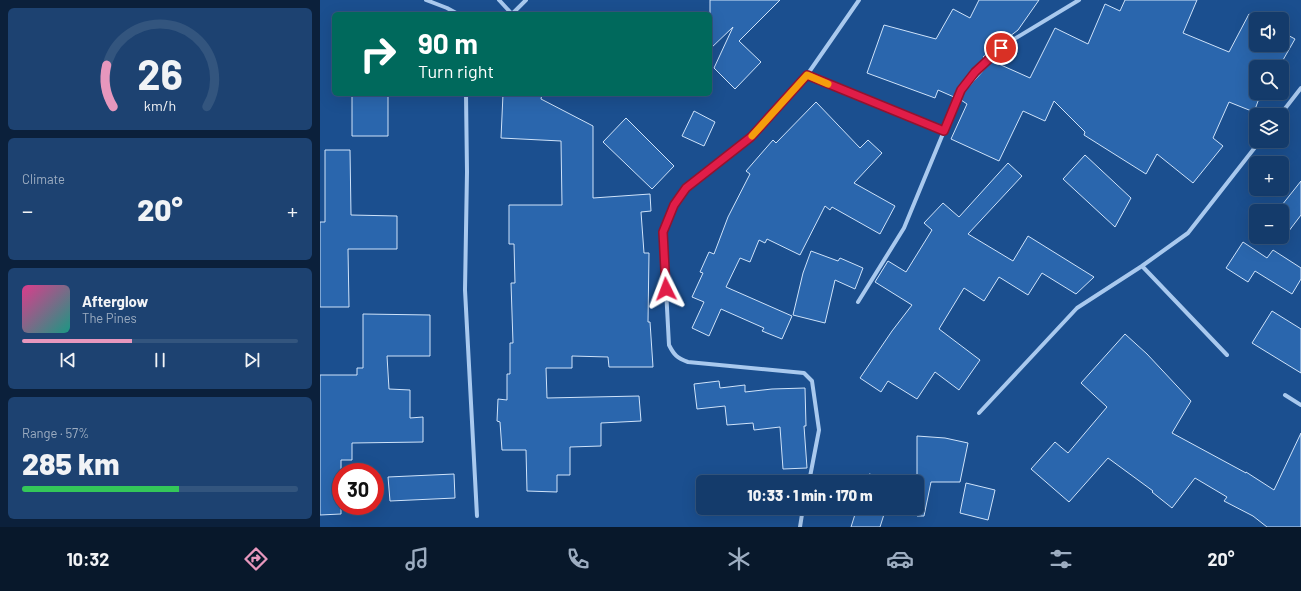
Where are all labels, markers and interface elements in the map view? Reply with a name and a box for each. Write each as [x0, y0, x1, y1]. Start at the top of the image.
map controls [1249, 12, 1289, 244]
button: sound [1249, 12, 1289, 52]
text: 90 m [418, 26, 478, 60]
icon: right [352, 28, 404, 80]
pin [984, 31, 1018, 65]
icon: arrive [990, 37, 1012, 59]
text: 26 [137, 48, 183, 98]
text: Turn right [418, 60, 494, 82]
button: search [1249, 60, 1289, 100]
text: km/h [144, 96, 176, 113]
button: layers [1249, 108, 1289, 148]
button: + [1249, 156, 1289, 196]
text: Climate [22, 171, 65, 187]
text: 20° [137, 191, 183, 227]
text: − [22, 197, 33, 223]
text: + [287, 197, 298, 223]
button: − [1249, 204, 1289, 244]
position arrow [645, 268, 687, 310]
text: Afterglow [82, 292, 148, 310]
text: The Pines [82, 310, 137, 326]
icon: previous [57, 349, 79, 371]
icon: pause [149, 349, 171, 371]
icon: next [241, 349, 263, 371]
text: Range · 57% [22, 425, 89, 441]
text: 285 km [22, 445, 119, 481]
speed limit sign: 30 [332, 463, 384, 515]
text: 10:33 · 1 min · 170 m [747, 486, 873, 504]
icon: directions [242, 545, 270, 573]
icon: music [403, 545, 431, 573]
icon: phone [564, 545, 592, 573]
icon: climate [725, 545, 753, 573]
icon: car [886, 545, 914, 573]
icon: filters [1047, 545, 1075, 573]
text: 10:32 [66, 548, 109, 570]
text: 20° [1207, 548, 1235, 570]

